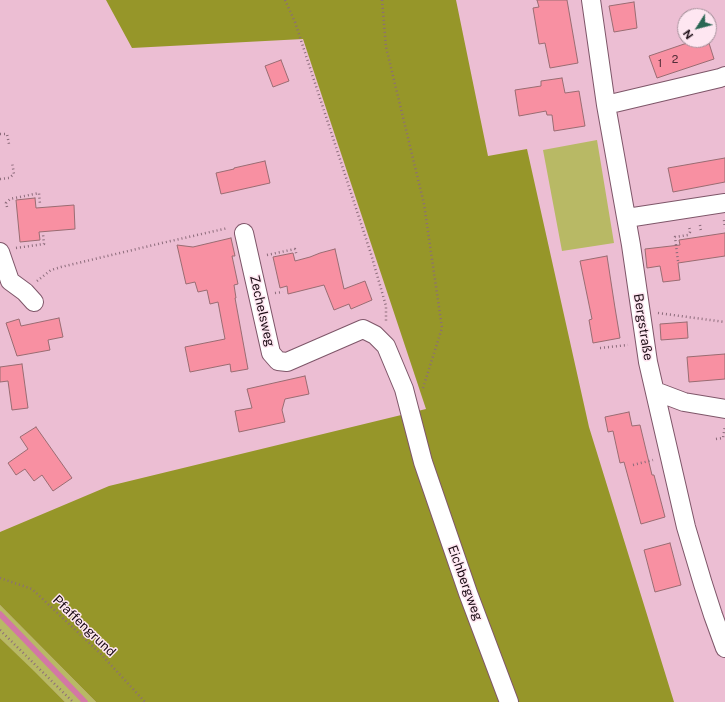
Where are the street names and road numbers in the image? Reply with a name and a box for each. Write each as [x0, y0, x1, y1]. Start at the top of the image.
street label: Zechelsweg [246, 274, 278, 348]
street label: Bergstraße [630, 292, 656, 362]
street label: Eichbergweg [444, 543, 486, 623]
street label: Pfaffengrund [49, 592, 119, 660]

